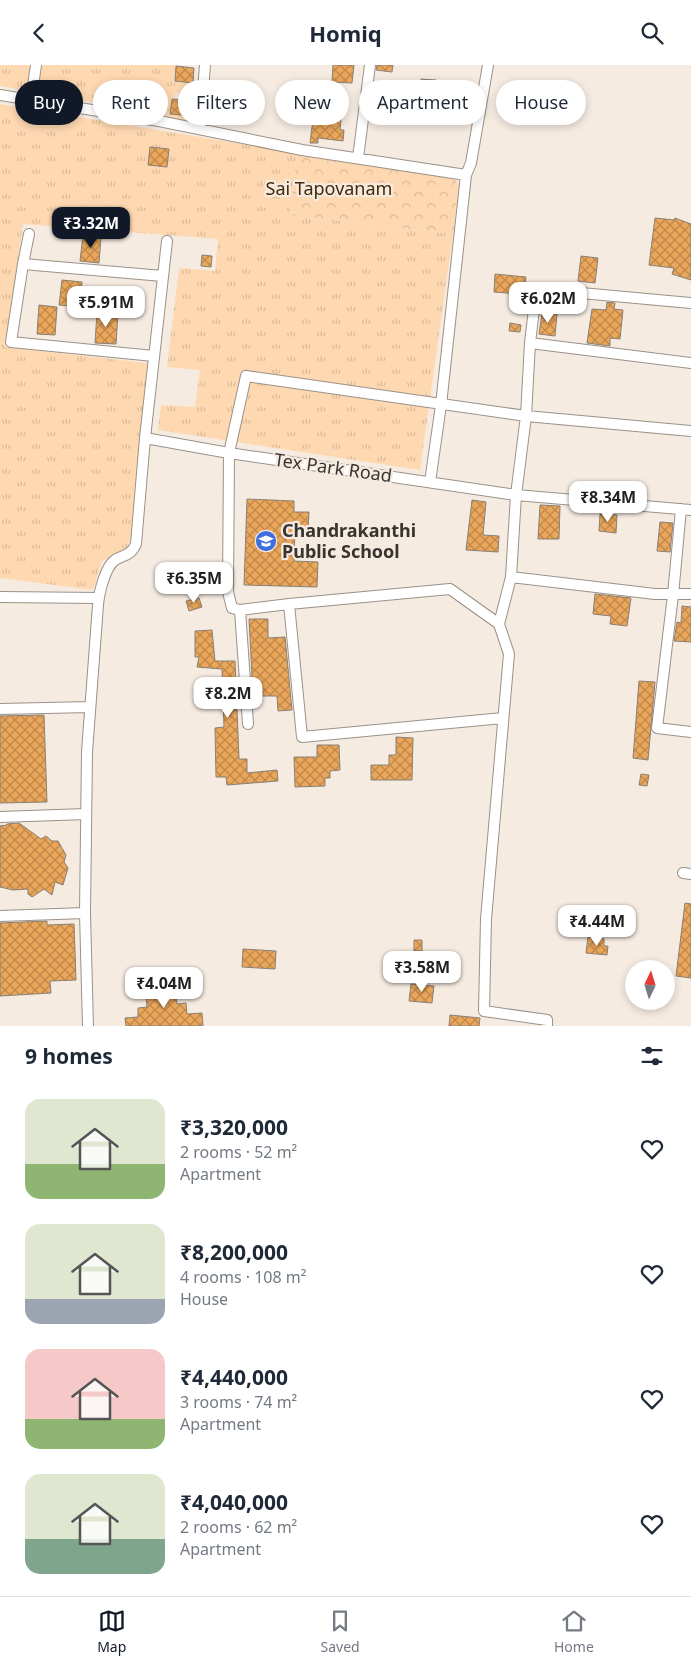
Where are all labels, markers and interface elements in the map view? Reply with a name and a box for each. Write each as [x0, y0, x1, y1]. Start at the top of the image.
text: Homiq [309, 18, 382, 48]
icon: back [25, 19, 53, 47]
icon: search [638, 19, 666, 47]
chip: Buy [15, 80, 83, 125]
chip: Rent [93, 80, 168, 125]
chip: Filters [178, 80, 265, 125]
chip: New [275, 80, 349, 125]
chip: Apartment [359, 80, 486, 125]
chip: House [496, 80, 586, 125]
park label: Sai Tapovanam [266, 176, 392, 200]
pin: ₹3.32M [50, 207, 132, 249]
text: ₹3.32M [63, 212, 119, 234]
pin: ₹6.02M [507, 281, 589, 324]
pin: ₹5.91M [65, 285, 147, 328]
text: ₹6.02M [520, 287, 576, 309]
text: ₹5.91M [78, 291, 134, 313]
street label: Tex Park Road [273, 447, 394, 487]
pin: ₹8.34M [567, 481, 649, 523]
text: ₹8.34M [580, 486, 636, 508]
place label: Chandrakanthi Public School [282, 518, 416, 563]
school or university icon: Chandrakanthi Public School [254, 529, 278, 553]
pin: ₹6.35M [153, 561, 235, 604]
text: ₹6.35M [166, 567, 222, 589]
pin: ₹8.2M [193, 677, 263, 719]
text: ₹8.2M [204, 682, 252, 704]
pin: ₹4.44M [556, 905, 638, 947]
text: ₹4.44M [569, 910, 625, 932]
pin: ₹3.58M [381, 951, 463, 993]
text: ₹3.58M [394, 956, 450, 978]
north arrow [625, 960, 675, 1010]
map controls [625, 960, 675, 1010]
pin: ₹4.04M [123, 967, 205, 1009]
text: ₹4.04M [136, 972, 192, 994]
text: 9 homes [25, 1042, 113, 1070]
icon: filters [638, 1042, 666, 1070]
text: ₹3,320,000 [180, 1113, 288, 1141]
icon: home [65, 1119, 125, 1179]
icon: heart [638, 1135, 666, 1163]
text: 2 rooms · 52 m² [180, 1141, 297, 1163]
text: Apartment [180, 1163, 261, 1185]
text: ₹8,200,000 [180, 1238, 288, 1266]
icon: home [65, 1244, 125, 1304]
icon: heart [638, 1260, 666, 1288]
text: 4 rooms · 108 m² [180, 1266, 306, 1288]
text: House [180, 1288, 228, 1310]
text: ₹4,440,000 [180, 1363, 288, 1391]
icon: home [65, 1369, 125, 1429]
icon: heart [638, 1385, 666, 1413]
text: 3 rooms · 74 m² [180, 1391, 297, 1413]
text: Apartment [180, 1413, 261, 1435]
text: ₹4,040,000 [180, 1488, 288, 1516]
icon: home [65, 1494, 125, 1554]
icon: heart [638, 1510, 666, 1538]
text: 2 rooms · 62 m² [180, 1516, 297, 1538]
text: Apartment [180, 1538, 261, 1560]
tab: Map [97, 1607, 126, 1656]
tab: Saved [321, 1607, 360, 1656]
tab: Home [554, 1607, 594, 1656]

